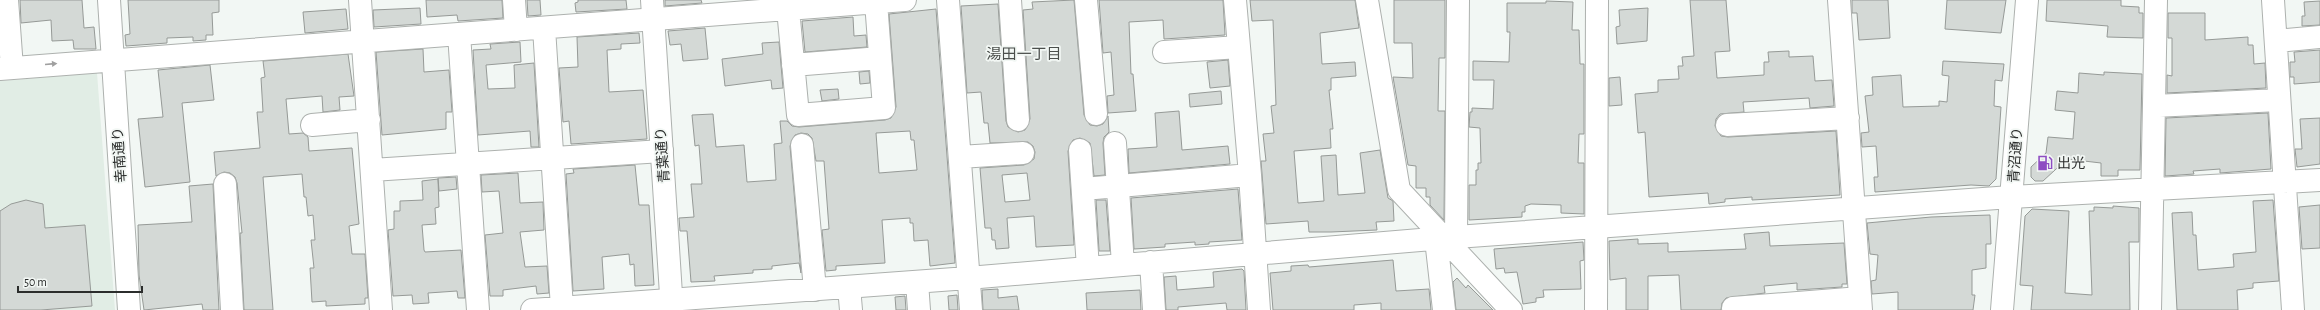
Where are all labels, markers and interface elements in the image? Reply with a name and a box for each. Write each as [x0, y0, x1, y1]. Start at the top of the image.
district label: 湯田一丁目 [986, 46, 1062, 62]
one-way arrow [45, 61, 57, 68]
street label: 幸南通り [110, 127, 129, 183]
street label: 青葉通り [653, 127, 672, 183]
street label: 青沼通り [2006, 127, 2025, 183]
fuel station icon: 出光 [2036, 154, 2054, 172]
place label: 出光 [2057, 156, 2085, 171]
scale bar [18, 268, 142, 294]
text: 50 m [24, 276, 47, 288]

